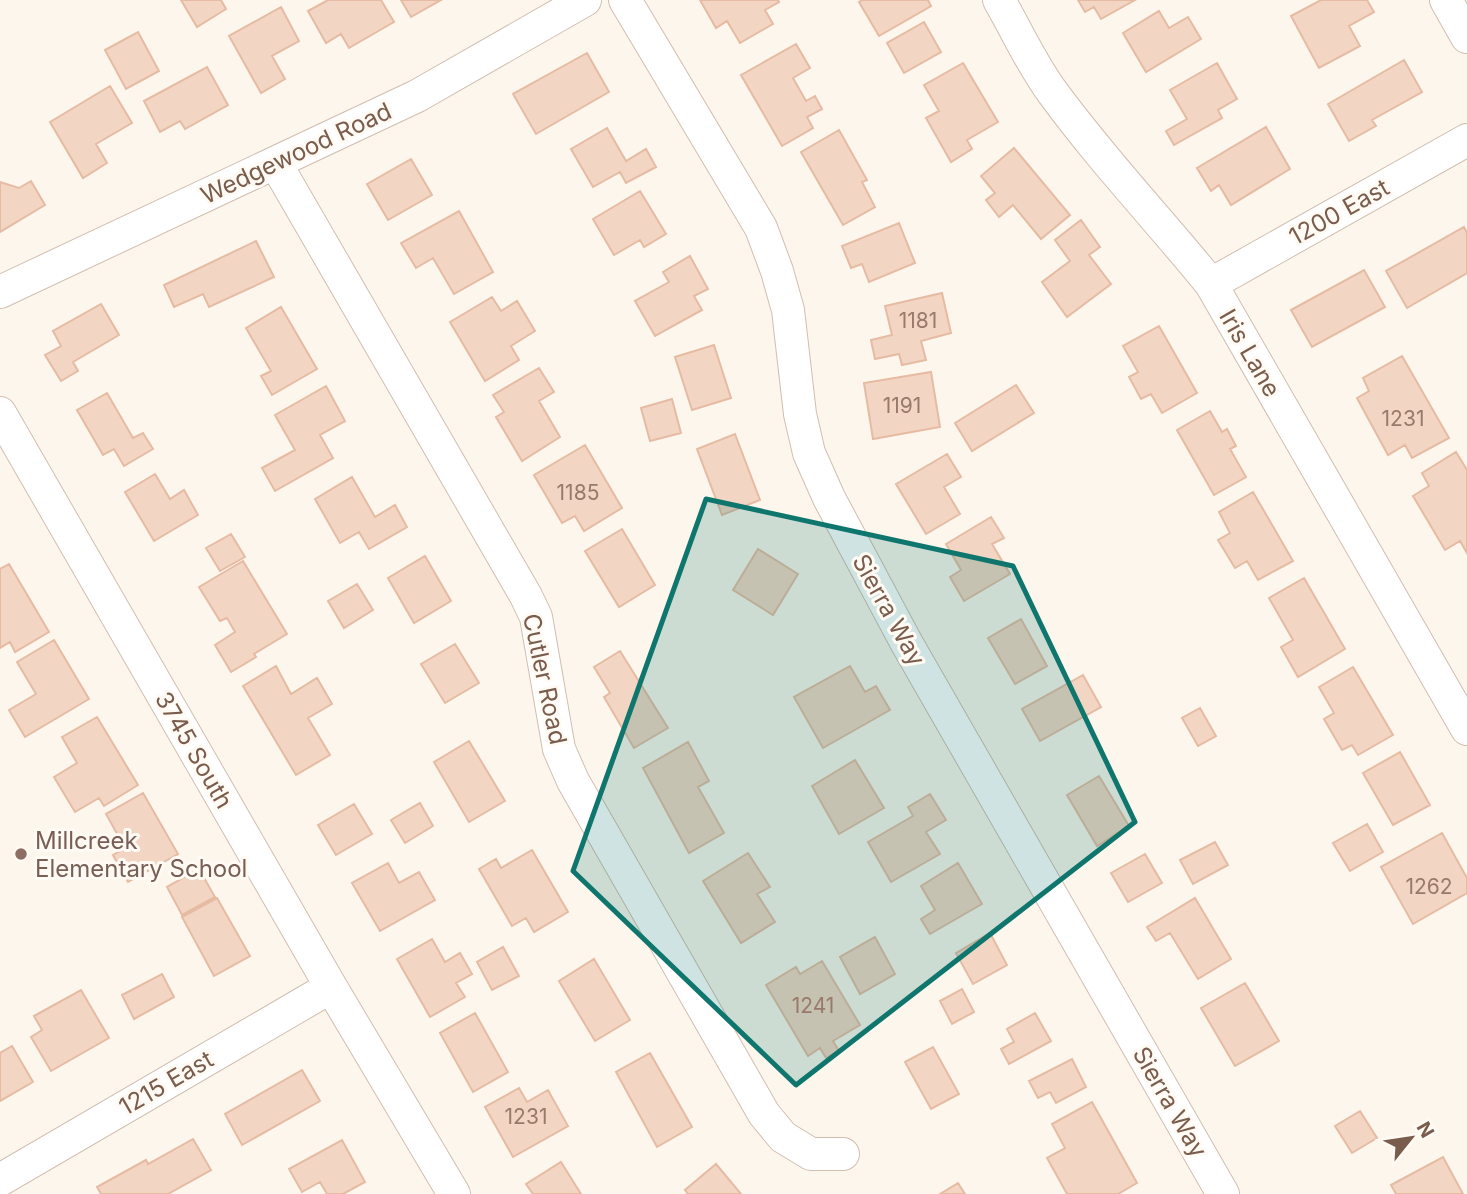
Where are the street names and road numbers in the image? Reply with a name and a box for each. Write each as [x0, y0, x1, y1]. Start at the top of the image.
street label: Wedgewood Road [196, 96, 396, 210]
street label: 1200 East [1284, 173, 1394, 251]
street label: Iris Lane [1213, 304, 1287, 402]
street label: Sierra Way [847, 549, 931, 671]
street label: Cutler Road [517, 611, 573, 747]
street label: 3745 South [149, 687, 239, 813]
street label: Sierra Way [1127, 1042, 1213, 1162]
street label: 1215 East [114, 1044, 218, 1122]

